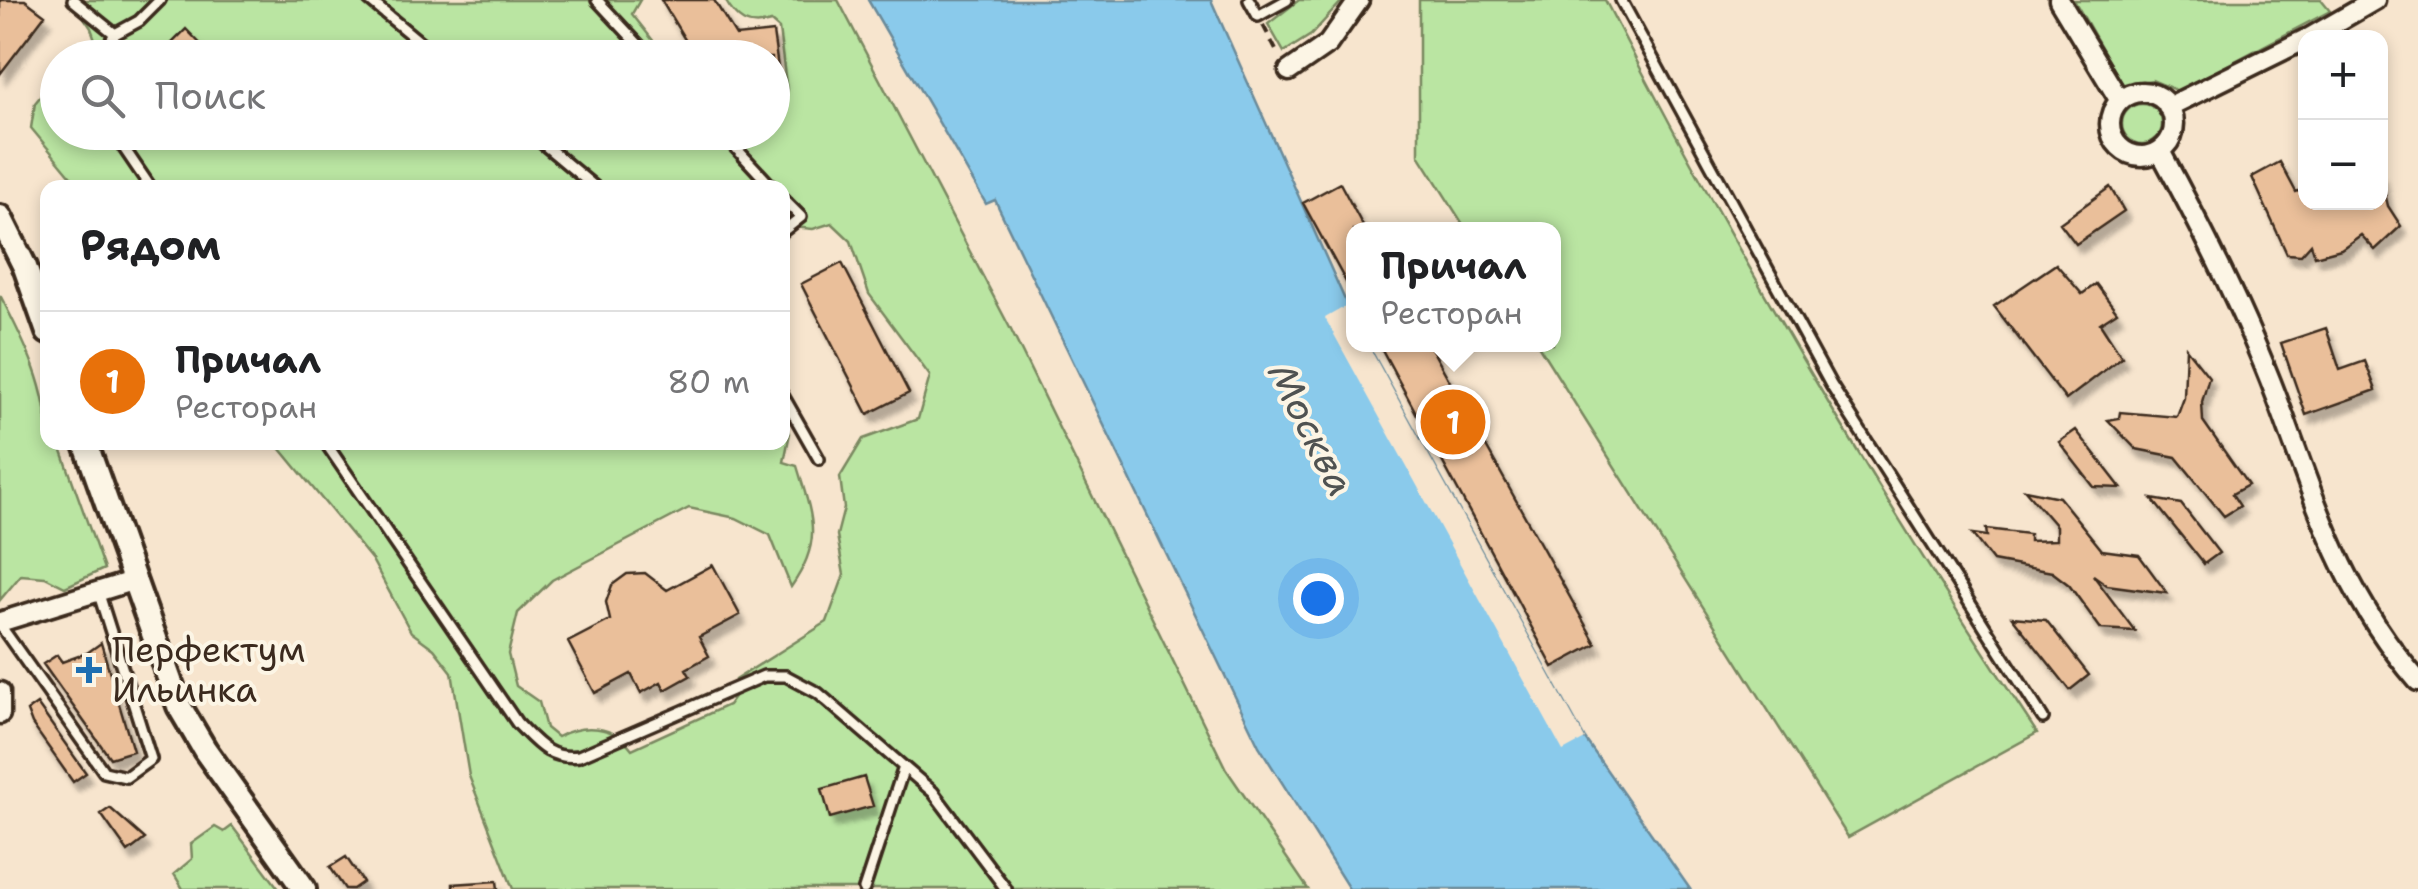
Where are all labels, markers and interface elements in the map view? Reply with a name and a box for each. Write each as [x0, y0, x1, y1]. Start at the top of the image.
map controls [2298, 30, 2388, 210]
button: + [2298, 30, 2388, 120]
search box [40, 40, 790, 150]
icon: search [75, 68, 130, 123]
text: Поиск [155, 70, 266, 121]
button: − [2298, 120, 2388, 210]
text: Рядом [80, 217, 221, 273]
popup [1346, 222, 1561, 352]
text: Причал [1381, 240, 1527, 291]
text: Ресторан [1381, 291, 1523, 334]
text: Причал [175, 334, 321, 385]
water label: Москва [1256, 353, 1367, 504]
text: 1 [105, 360, 120, 403]
text: 80 m [667, 360, 750, 403]
pin: 1 [1420, 384, 1486, 460]
text: Ресторан [175, 385, 317, 428]
your location [1293, 573, 1344, 624]
place label: Перфектум Ильинка [112, 626, 305, 713]
marker: Перфектум Ильинка [76, 657, 102, 683]

